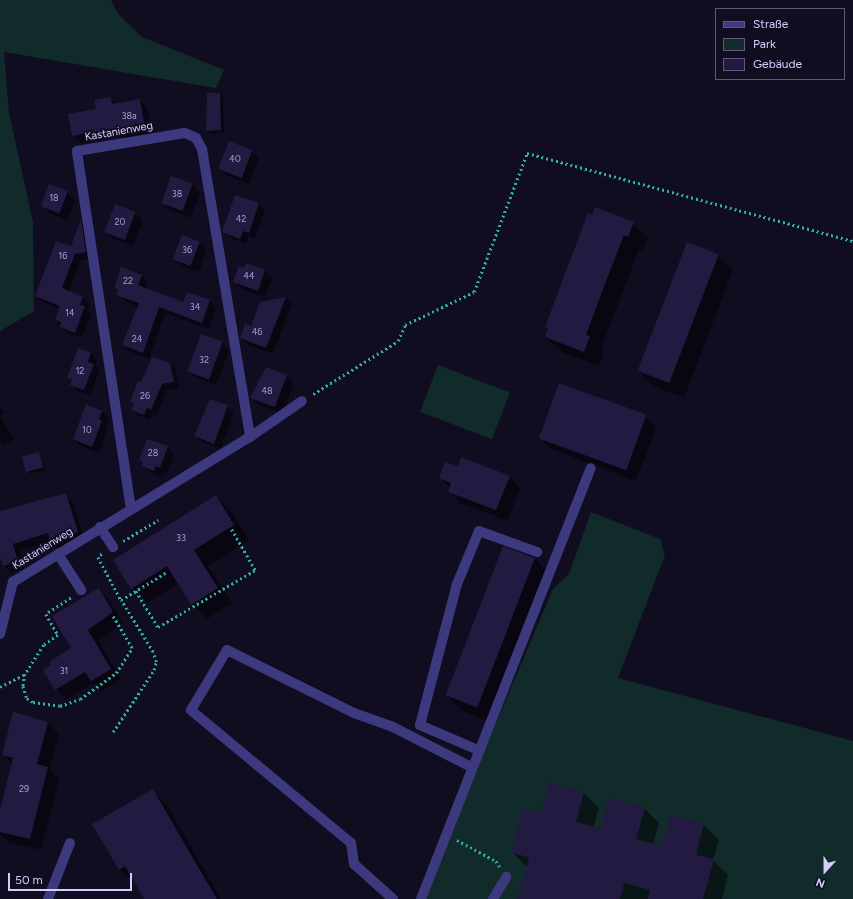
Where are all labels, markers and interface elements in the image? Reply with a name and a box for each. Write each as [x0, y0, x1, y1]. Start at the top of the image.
legend [715, 8, 845, 80]
text: Straße [753, 17, 788, 31]
text: Park [753, 37, 776, 51]
text: Gebäude [753, 57, 802, 71]
house number: 38a [121, 111, 137, 121]
street label: Kastanienweg [84, 120, 154, 144]
house number: 40 [229, 154, 241, 164]
house number: 38 [172, 189, 182, 199]
house number: 18 [49, 193, 59, 203]
house number: 42 [236, 214, 246, 224]
house number: 20 [115, 217, 125, 227]
house number: 36 [182, 245, 192, 255]
house number: 16 [59, 251, 67, 261]
house number: 44 [243, 271, 255, 281]
house number: 22 [123, 276, 133, 286]
house number: 34 [190, 302, 200, 312]
house number: 14 [65, 308, 75, 318]
house number: 46 [252, 327, 262, 337]
house number: 24 [132, 334, 142, 344]
house number: 32 [199, 355, 209, 365]
house number: 12 [76, 366, 84, 376]
house number: 48 [261, 386, 273, 396]
house number: 26 [140, 391, 150, 401]
house number: 10 [82, 425, 92, 435]
house number: 28 [148, 448, 158, 458]
street label: Kastanienweg [10, 525, 76, 573]
house number: 33 [176, 533, 186, 543]
house number: 31 [60, 666, 68, 676]
house number: 29 [19, 784, 29, 794]
north arrow [805, 851, 845, 891]
scale bar [10, 865, 134, 891]
text: 50 m [15, 873, 43, 887]
text: N [814, 875, 827, 890]

